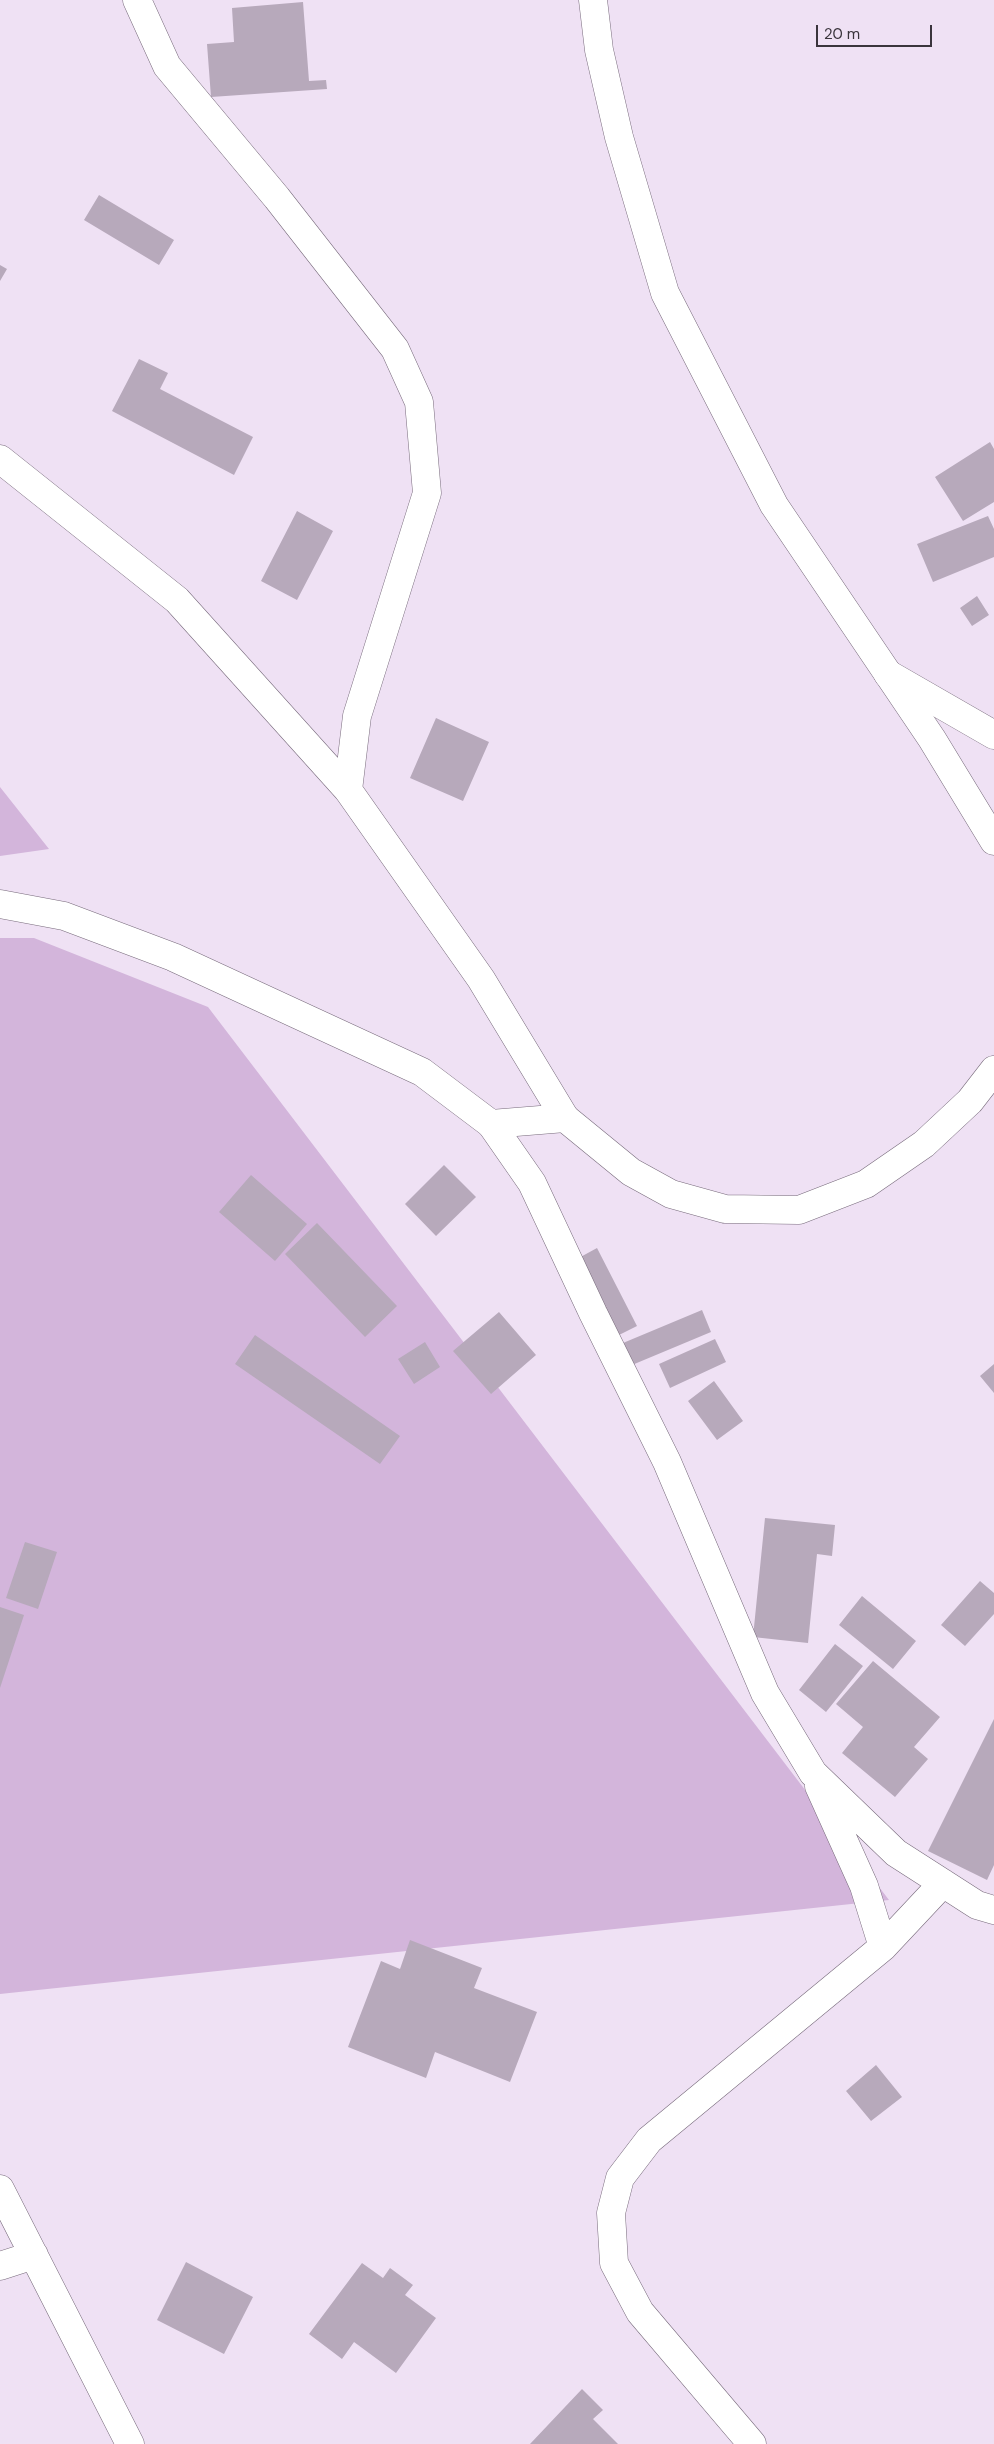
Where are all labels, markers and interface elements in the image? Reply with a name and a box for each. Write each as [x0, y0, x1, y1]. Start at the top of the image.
scale bar [819, 15, 935, 47]
text: 20 m [824, 24, 860, 44]

